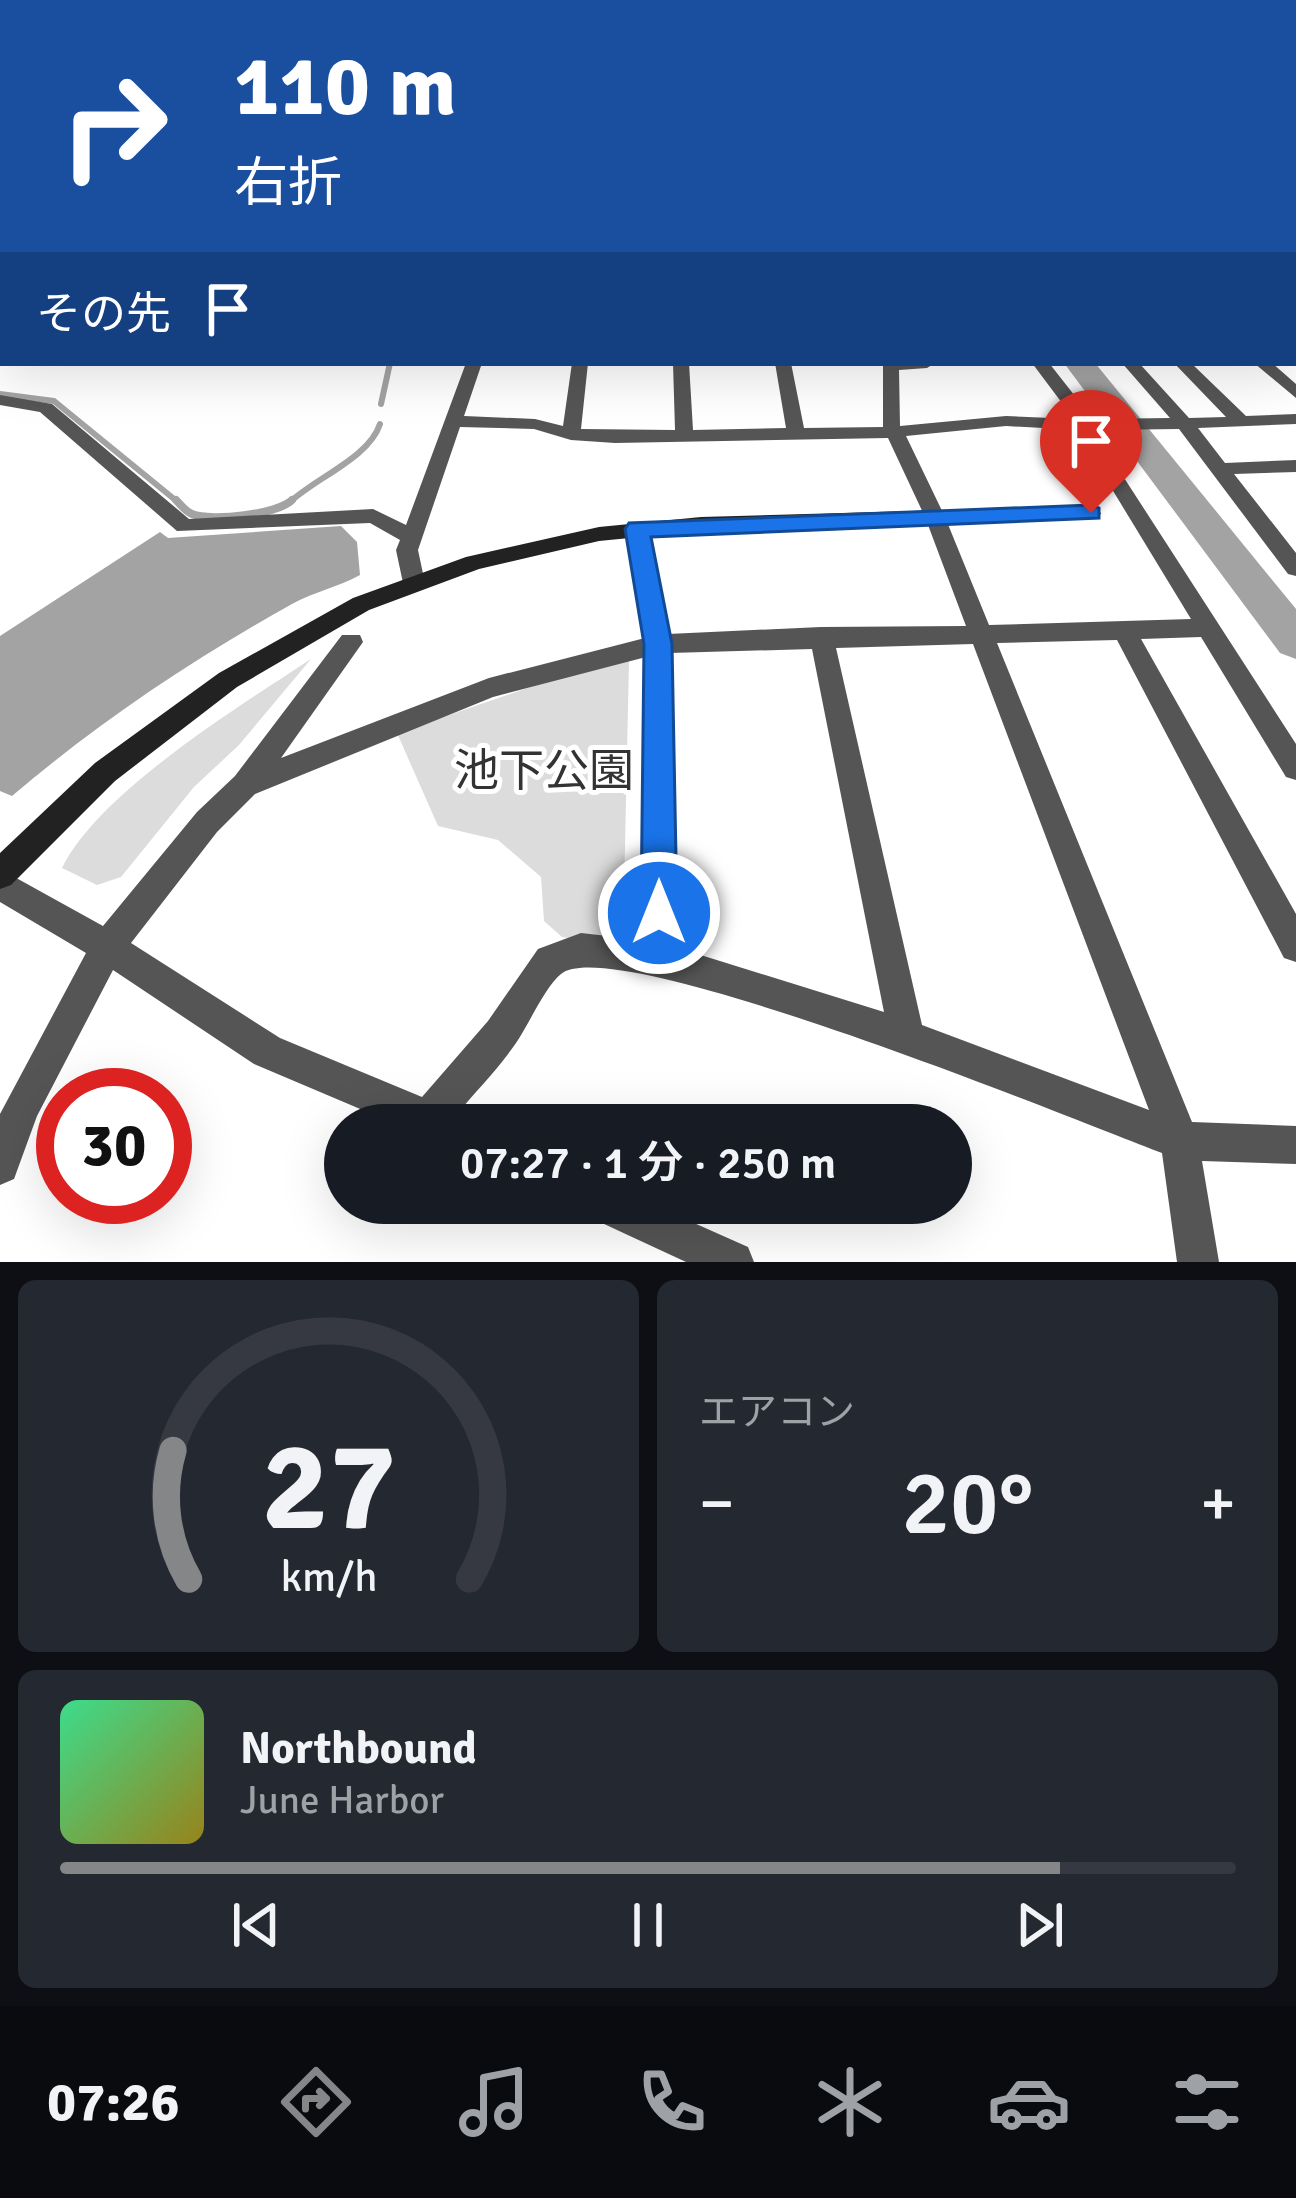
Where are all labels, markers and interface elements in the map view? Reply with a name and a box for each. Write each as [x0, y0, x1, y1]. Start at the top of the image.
text: 110 m [234, 35, 456, 139]
icon: right [36, 48, 192, 204]
text: 右折 [234, 150, 342, 217]
icon: arrive [195, 276, 261, 342]
text: その先 [36, 287, 171, 342]
pin [1040, 390, 1142, 513]
icon: arrive [1058, 408, 1124, 474]
park label: 池下公園 [454, 744, 634, 799]
position arrow [596, 850, 722, 976]
speed limit sign: 30 [36, 1068, 192, 1224]
text: 07:27 · 1 分 · 250 m [460, 1136, 836, 1191]
text: エアコン [699, 1388, 855, 1436]
text: 27 [261, 1411, 396, 1564]
text: 20° [902, 1448, 1033, 1559]
text: − [699, 1463, 735, 1544]
text: + [1200, 1463, 1236, 1544]
text: km/h [280, 1551, 377, 1604]
text: Northbound [240, 1721, 477, 1776]
text: June Harbor [240, 1776, 444, 1824]
icon: previous [223, 1892, 289, 1958]
icon: pause [615, 1892, 681, 1958]
icon: next [1007, 1892, 1073, 1958]
icon: directions [274, 2060, 358, 2144]
icon: music [452, 2060, 536, 2144]
icon: phone [630, 2060, 714, 2144]
icon: climate [808, 2060, 892, 2144]
icon: car [987, 2060, 1071, 2144]
icon: filters [1165, 2060, 1249, 2144]
text: 07:26 [47, 2069, 180, 2136]

